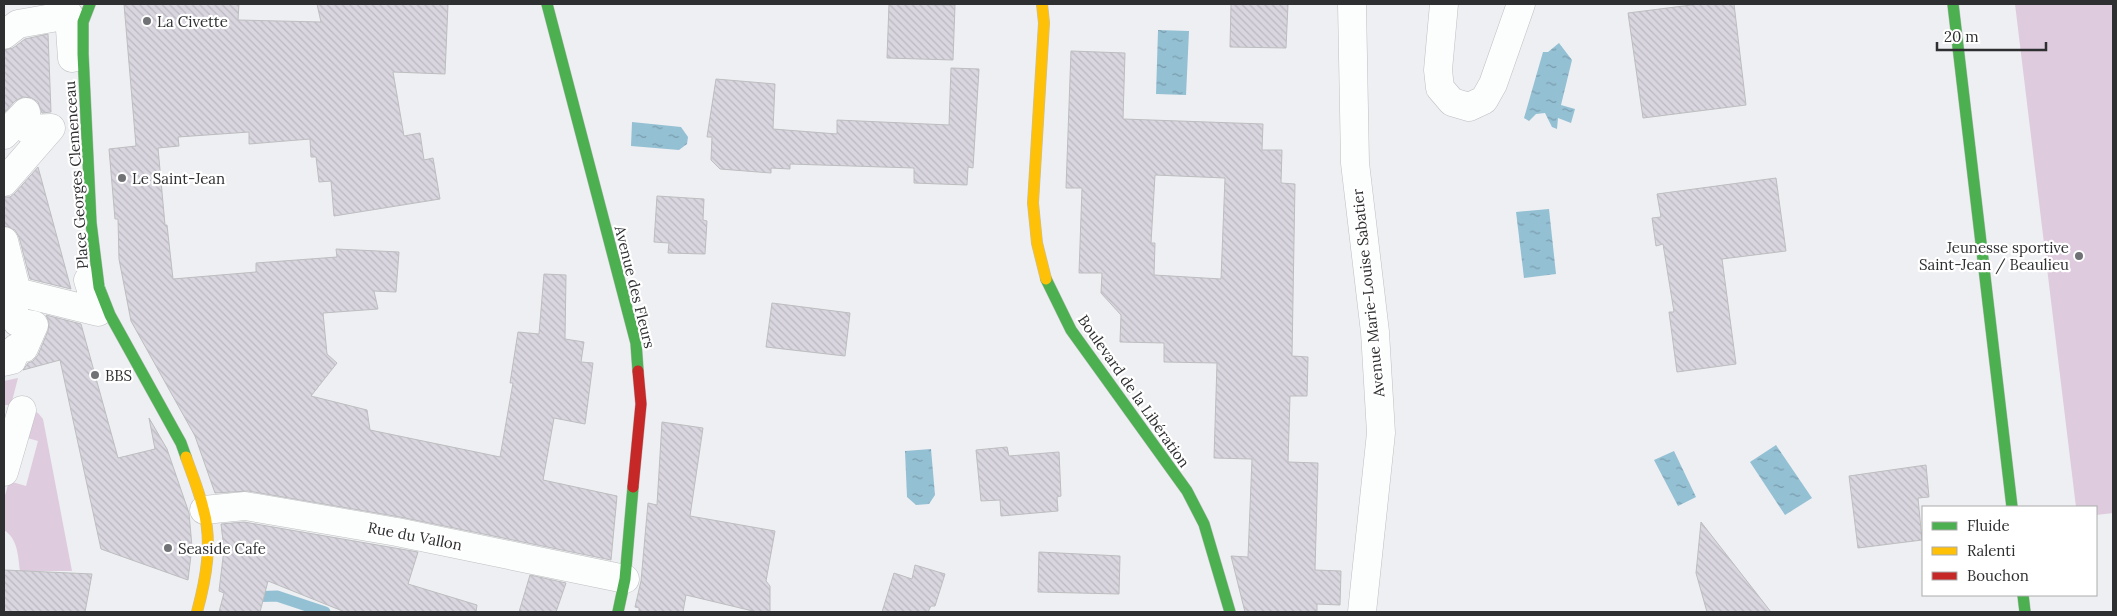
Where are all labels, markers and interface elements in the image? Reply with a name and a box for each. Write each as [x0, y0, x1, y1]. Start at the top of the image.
place label: La Civette [157, 12, 228, 31]
marker: La Civette [141, 15, 153, 27]
scale bar [1937, 20, 2046, 52]
text: 20 m [1944, 27, 1979, 46]
street label: Place Georges Clemenceau [60, 80, 92, 270]
place label: Le Saint-Jean [132, 169, 225, 188]
marker: Le Saint-Jean [116, 172, 128, 184]
street label: Avenue Marie-Louise Sabatier [1348, 187, 1388, 399]
street label: Avenue des Fleurs [610, 223, 659, 350]
place label: Jeunesse sportive Saint-Jean / Beaulieu [1919, 238, 2069, 275]
marker: Jeunesse sportive Saint-Jean / Beaulieu [2073, 250, 2085, 262]
street label: Boulevard de la Libération [1074, 311, 1194, 471]
place label: BBS [105, 366, 132, 385]
marker: BBS [89, 369, 101, 381]
legend [1922, 506, 2097, 596]
text: Fluide [1967, 516, 2010, 535]
street label: Rue du Vallon [366, 518, 464, 554]
place label: Seaside Cafe [178, 539, 266, 558]
text: Ralenti [1967, 541, 2015, 560]
marker: Seaside Cafe [162, 542, 174, 554]
text: Bouchon [1967, 566, 2029, 585]

